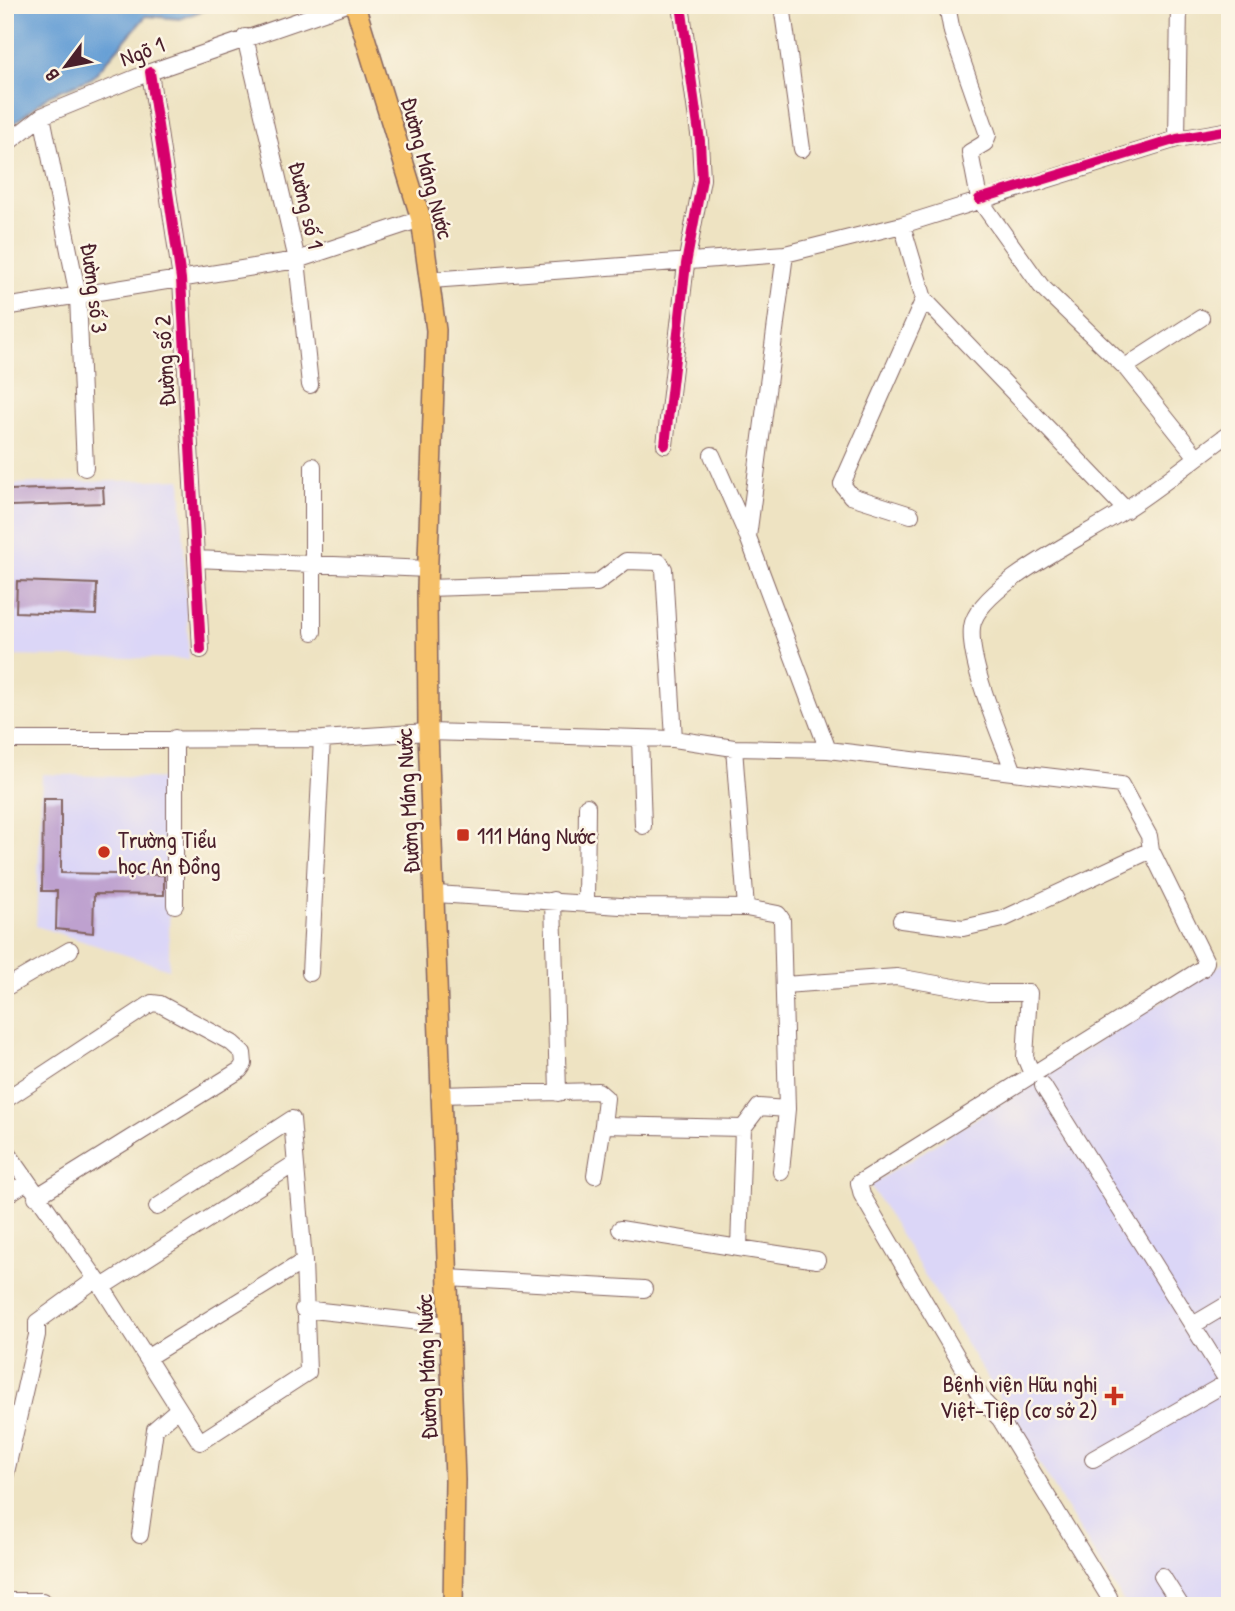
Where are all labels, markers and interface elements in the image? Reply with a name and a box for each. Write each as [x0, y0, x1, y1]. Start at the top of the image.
street label: Ngõ 1 [115, 28, 169, 74]
north arrow [32, 32, 102, 102]
text: B [38, 64, 65, 86]
street label: Đường Máng Nước [394, 94, 462, 242]
street label: Đường số 1 [282, 158, 332, 252]
street label: Đường số 3 [74, 241, 116, 335]
street label: Đường số 2 [146, 314, 182, 407]
street label: Đường Máng Nước [388, 728, 426, 874]
place label: 111 Máng Nước [477, 820, 596, 851]
place label: Trường Tiểu học An Đồng [118, 824, 221, 881]
marker: 111 Máng Nước [455, 827, 471, 843]
marker: Trường Tiểu học An Đồng [96, 844, 112, 860]
street label: Đường Máng Nước [408, 1294, 444, 1440]
place label: Bệnh viện Hữu nghị Việt-Tiệp (cơ sở 2) [940, 1368, 1098, 1425]
marker: Bệnh viện Hữu nghị Việt-Tiệp (cơ sở 2) [1104, 1386, 1124, 1406]

